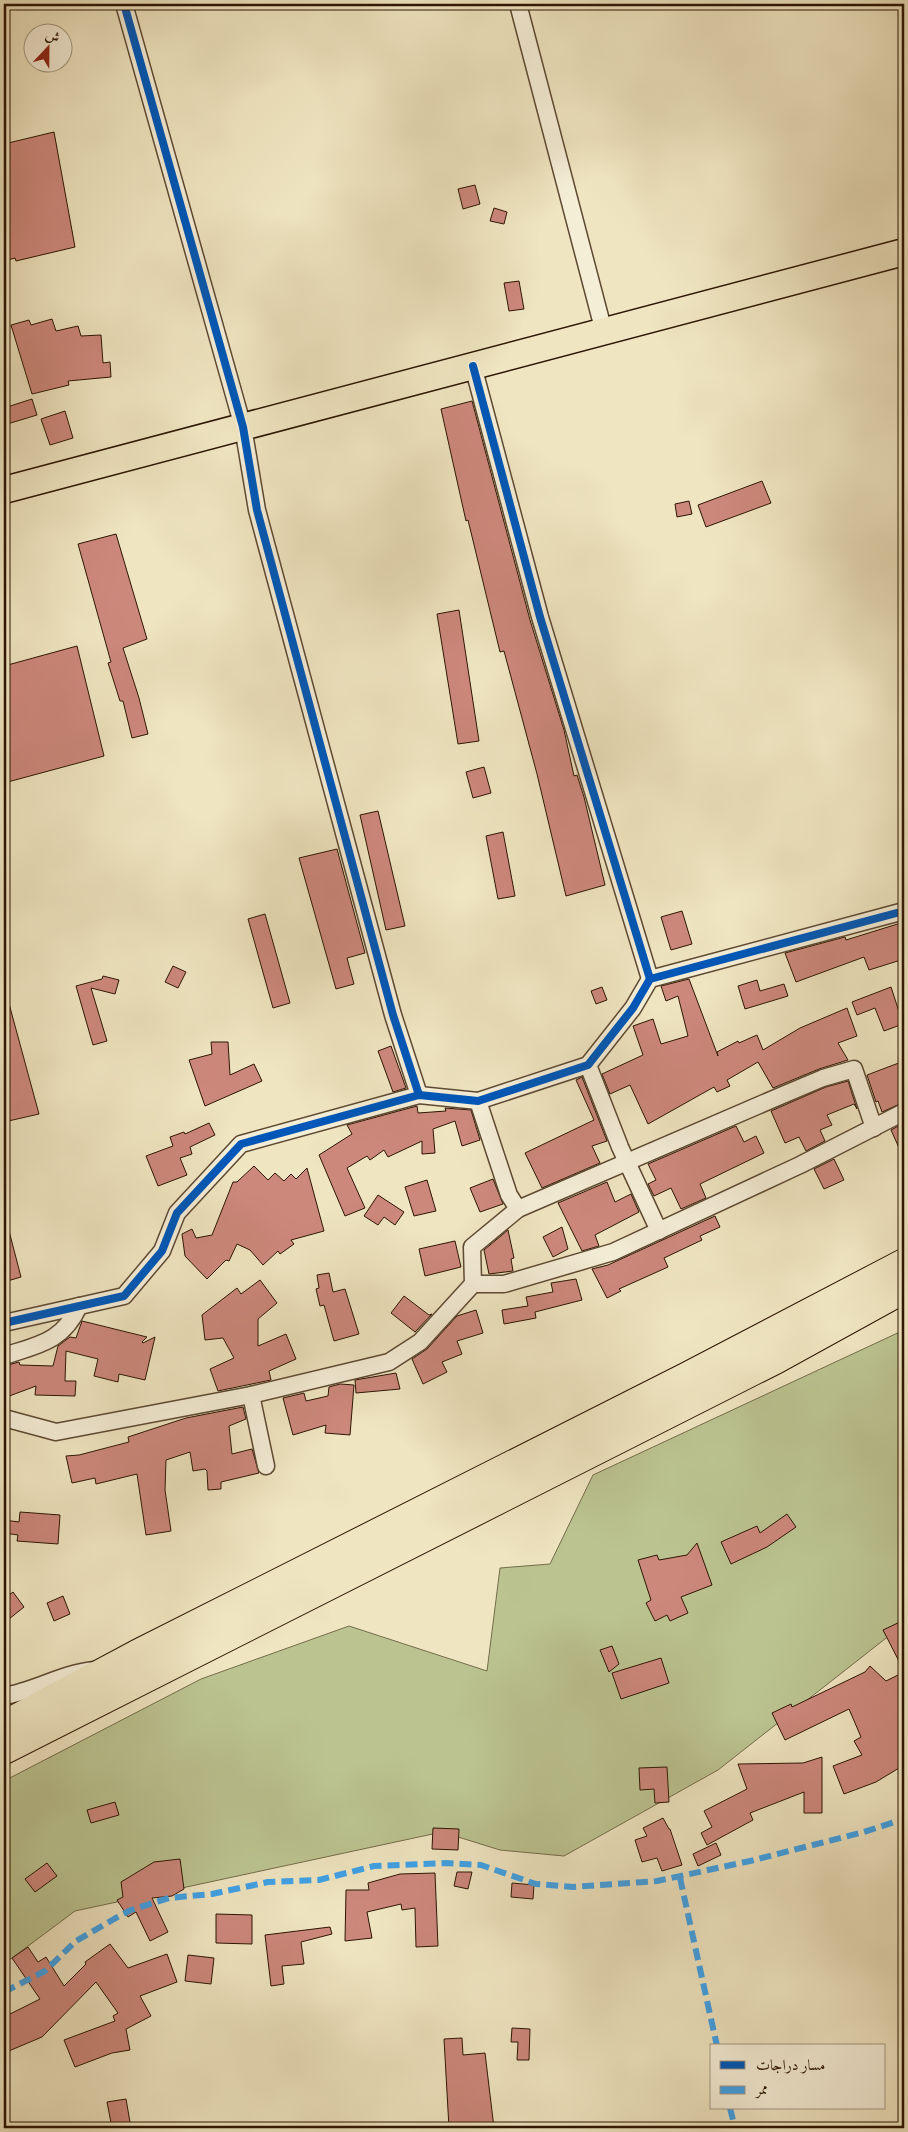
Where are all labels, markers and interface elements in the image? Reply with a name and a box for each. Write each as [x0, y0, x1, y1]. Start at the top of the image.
north arrow [22, 22, 72, 72]
text: ش [43, 26, 62, 47]
legend [710, 2044, 886, 2110]
text: مسار دراجات [756, 2056, 825, 2074]
text: ممر [754, 2080, 768, 2099]

